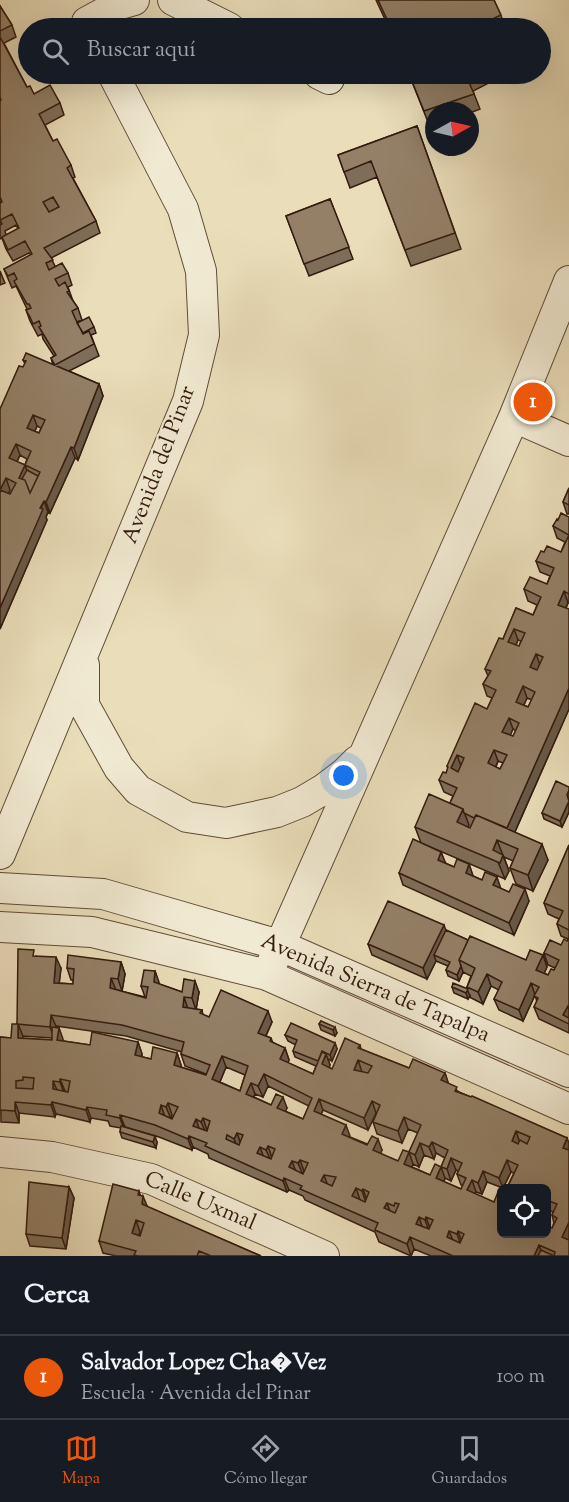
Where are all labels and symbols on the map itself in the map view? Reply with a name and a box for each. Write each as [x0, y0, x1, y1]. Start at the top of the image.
north arrow [425, 102, 479, 156]
pin: 1 [514, 380, 552, 424]
street label: Avenida del Pinar [115, 381, 205, 549]
your location [329, 761, 358, 790]
street label: Avenida Sierra de Tapalpa [255, 926, 495, 1052]
street label: Calle Uxmal [139, 1164, 261, 1240]

